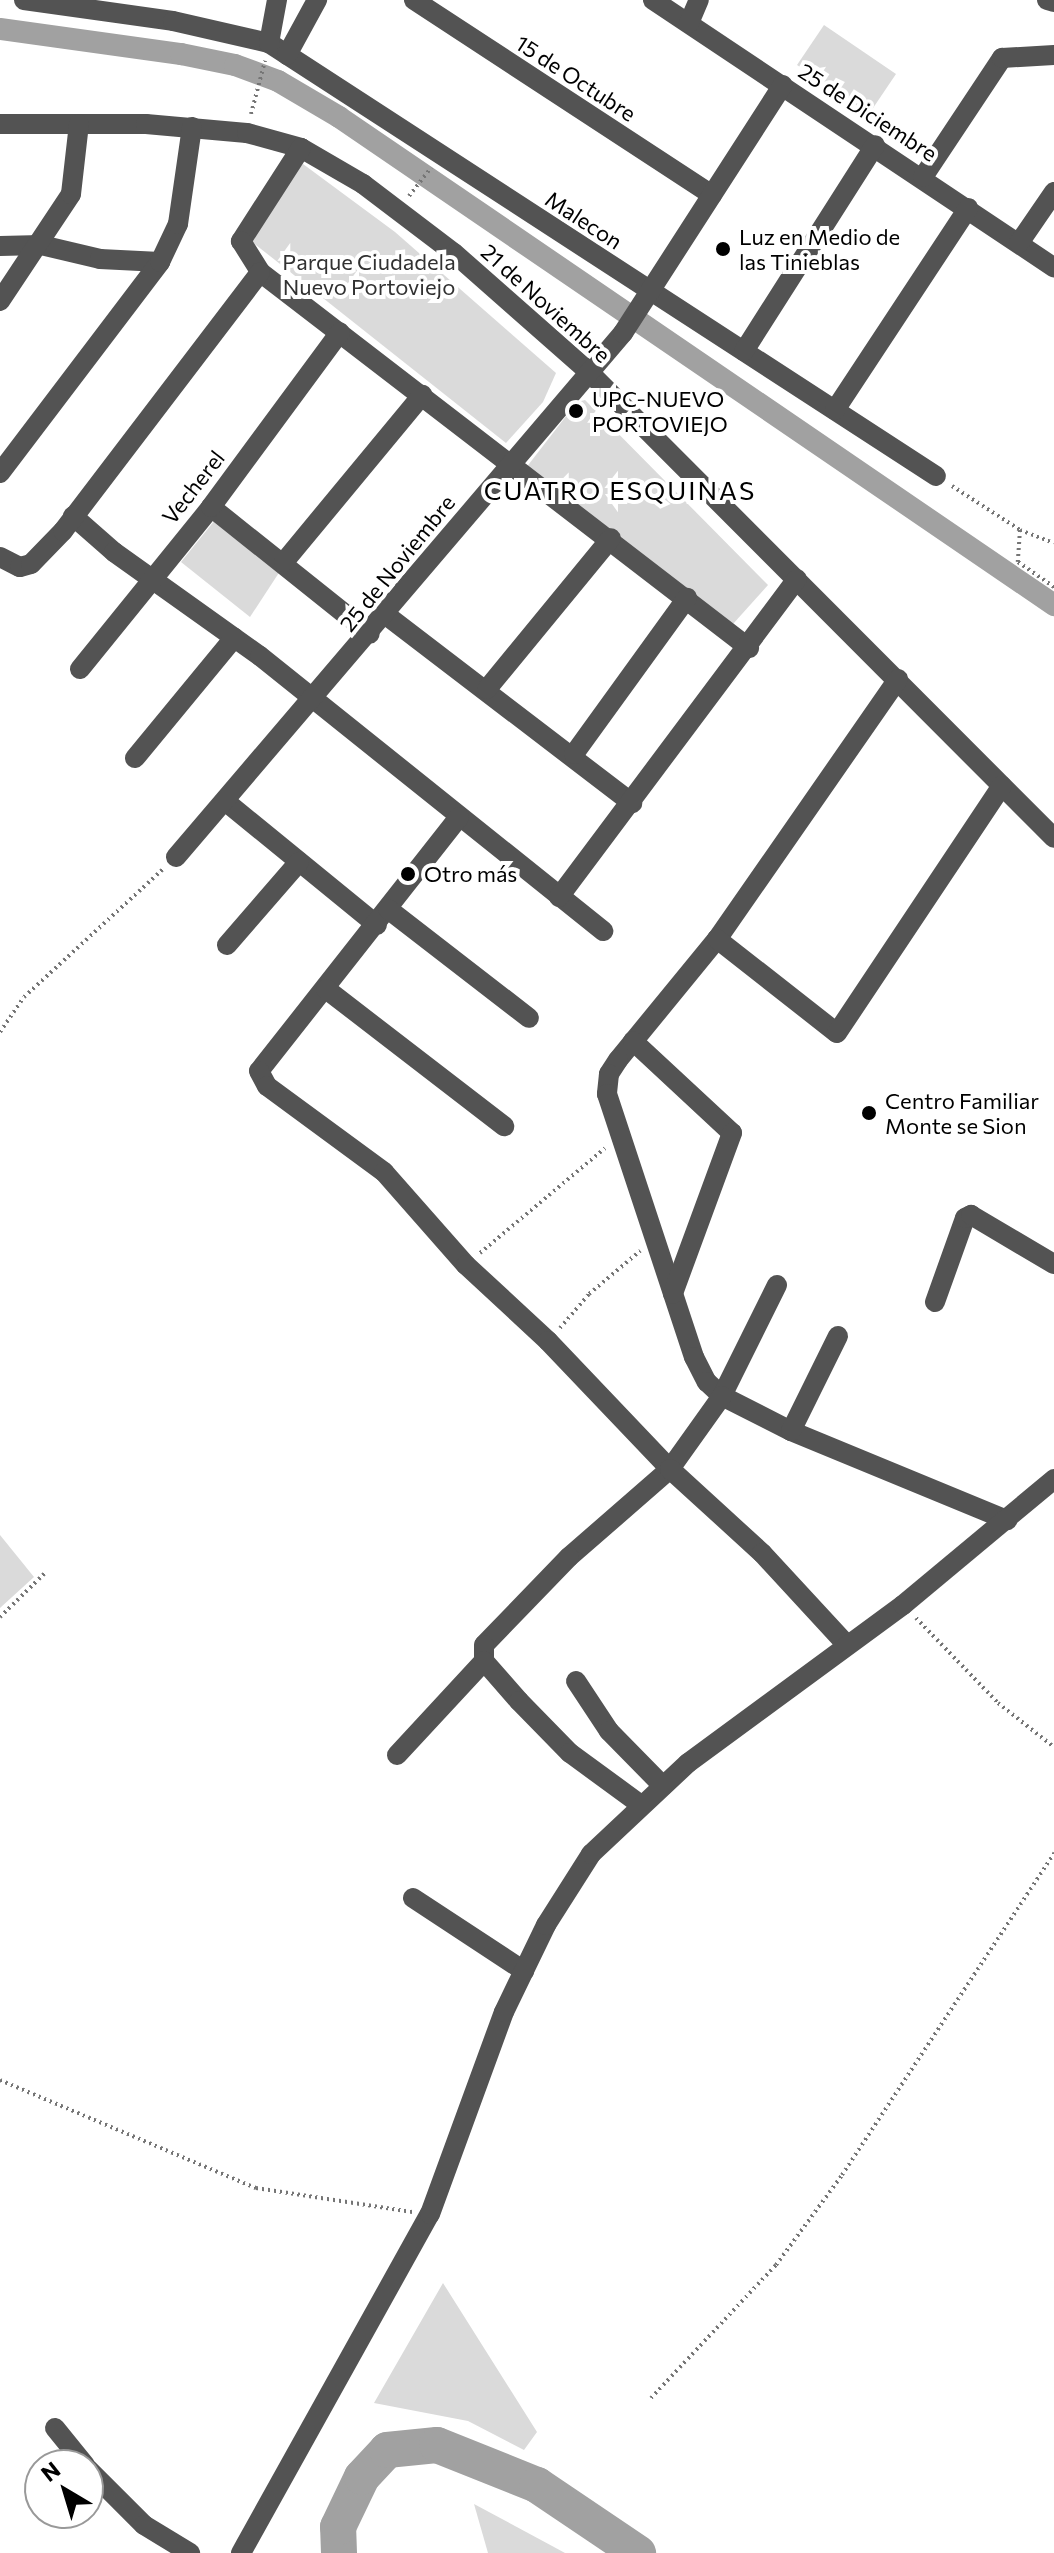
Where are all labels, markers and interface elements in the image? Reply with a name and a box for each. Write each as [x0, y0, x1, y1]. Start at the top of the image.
street label: 15 de Octubre [511, 29, 641, 127]
street label: 25 de Diciembre [794, 57, 942, 167]
street label: Malecon [541, 185, 627, 255]
place label: Luz en Medio de las Tinieblas [739, 223, 900, 274]
street label: 21 de Noviembre [476, 238, 616, 368]
marker: Luz en Medio de las Tinieblas [714, 240, 732, 258]
park label: Parque Ciudadela Nuevo Portoviejo [282, 248, 456, 300]
place label: UPC-NUEVO PORTOVIEJO [592, 385, 728, 436]
marker: UPC-NUEVO PORTOVIEJO [567, 402, 585, 420]
street label: Vecherel [156, 445, 230, 529]
district label: CUATRO ESQUINAS [484, 474, 756, 506]
street label: 25 de Noviembre [334, 490, 460, 636]
place label: Otro más [424, 861, 517, 887]
marker: Otro más [399, 865, 417, 883]
place label: Centro Familiar Monte se Sion [885, 1087, 1039, 1138]
marker: Centro Familiar Monte se Sion [860, 1104, 878, 1122]
north arrow [24, 2449, 104, 2529]
text: N [35, 2456, 65, 2487]

